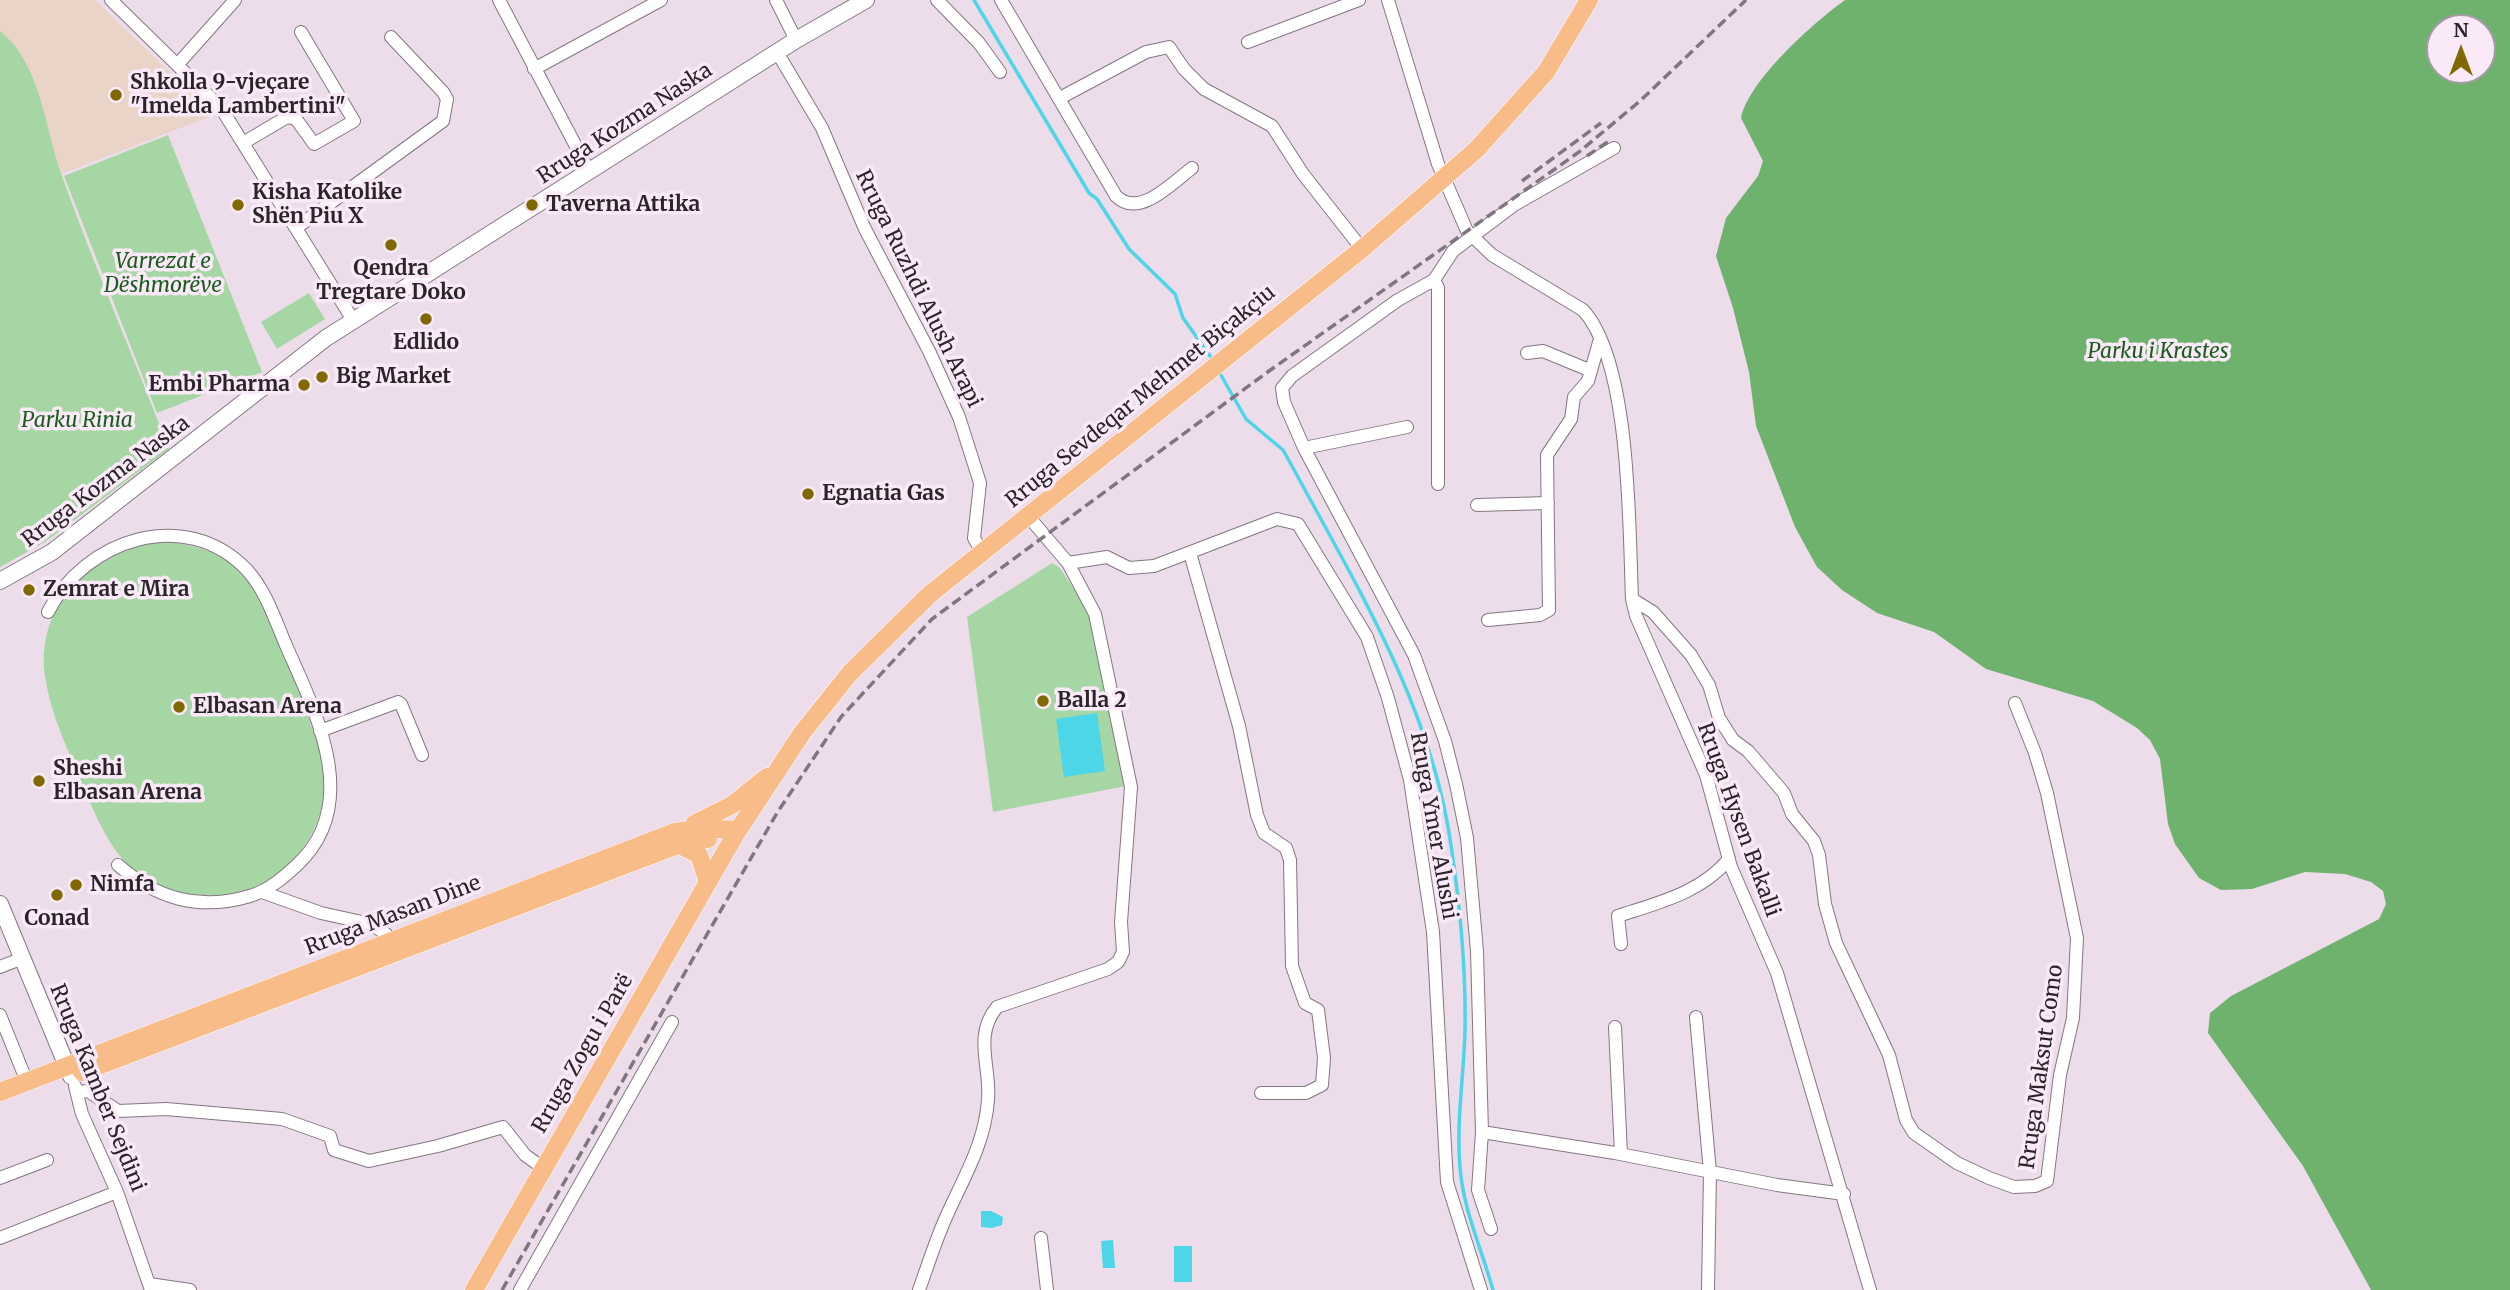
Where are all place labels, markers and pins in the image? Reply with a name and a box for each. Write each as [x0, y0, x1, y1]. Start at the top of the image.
place label: Shkolla 9-vjeçare "Imelda Lambertini" [130, 70, 346, 120]
marker: Shkolla 9-vjeçare "Imelda Lambertini" [108, 87, 124, 103]
place label: Kisha Katolike Shën Piu X [252, 180, 402, 230]
place label: Taverna Attika [546, 192, 700, 218]
marker: Kisha Katolike Shën Piu X [230, 197, 246, 213]
marker: Taverna Attika [524, 197, 540, 213]
marker: Qendra Tregtare Doko [383, 237, 399, 253]
place label: Qendra Tregtare Doko [316, 256, 466, 306]
marker: Edlido [418, 311, 434, 327]
place label: Edlido [393, 330, 459, 356]
place label: Big Market [336, 364, 451, 390]
marker: Big Market [314, 369, 330, 385]
place label: Embi Pharma [148, 372, 290, 398]
marker: Embi Pharma [296, 377, 312, 393]
place label: Egnatia Gas [822, 481, 945, 507]
marker: Egnatia Gas [800, 486, 816, 502]
place label: Zemrat e Mira [43, 577, 190, 603]
marker: Zemrat e Mira [21, 582, 37, 598]
place label: Balla 2 [1057, 688, 1127, 714]
marker: Balla 2 [1035, 693, 1051, 709]
place label: Elbasan Arena [193, 694, 342, 720]
marker: Elbasan Arena [171, 699, 187, 715]
place label: Sheshi Elbasan Arena [53, 756, 202, 806]
marker: Sheshi Elbasan Arena [31, 773, 47, 789]
place label: Nimfa [90, 872, 155, 898]
marker: Nimfa [68, 877, 84, 893]
marker: Conad [49, 887, 65, 903]
place label: Conad [24, 906, 90, 932]

